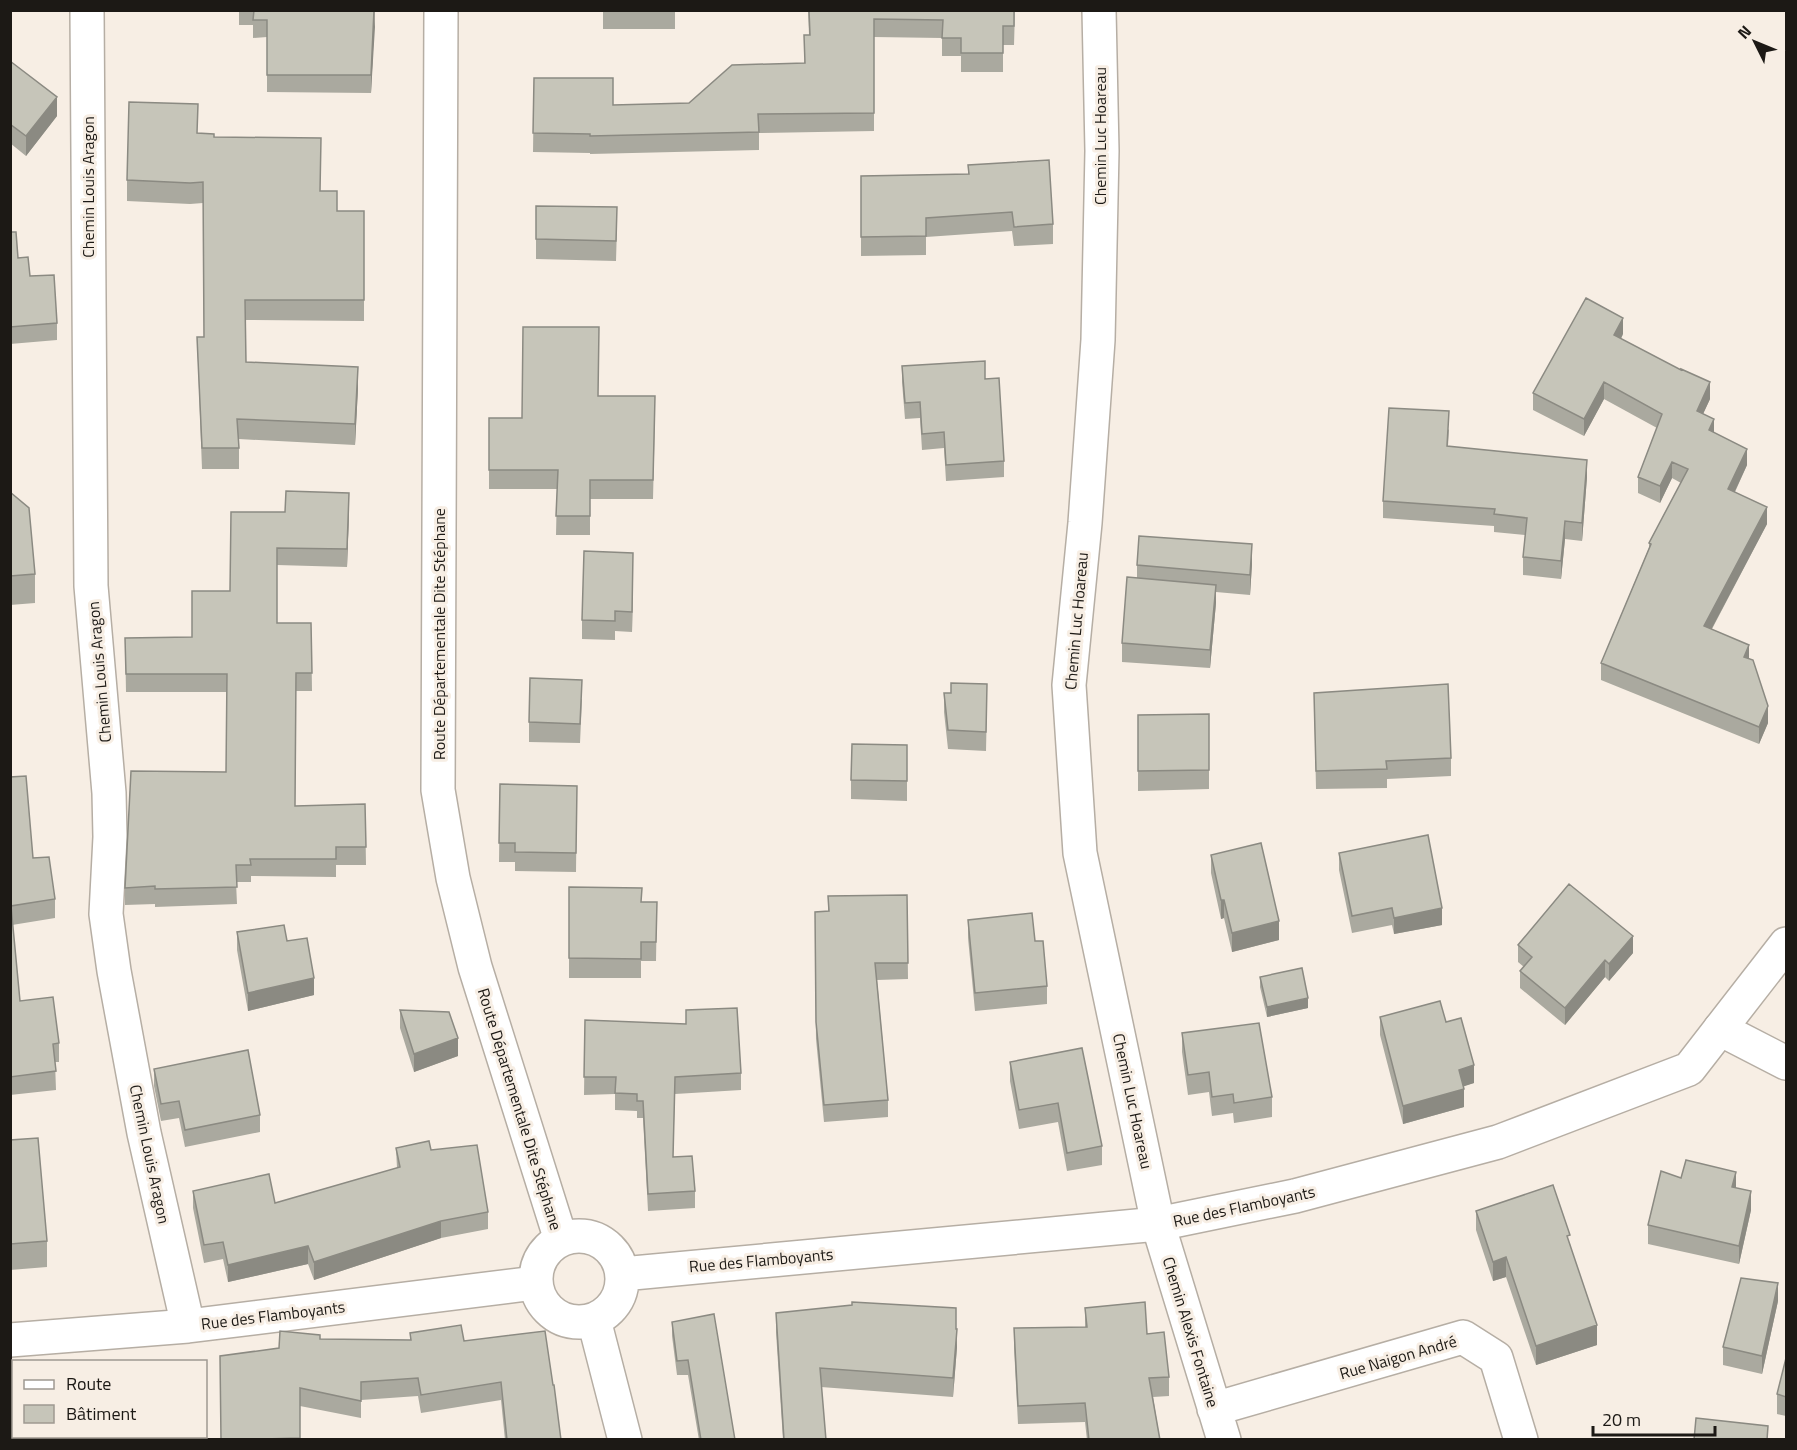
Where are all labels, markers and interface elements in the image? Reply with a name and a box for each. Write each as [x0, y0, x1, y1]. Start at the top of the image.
north arrow [1725, 12, 1785, 72]
text: N [1731, 20, 1757, 44]
street label: Chemin Luc Hoareau [1088, 67, 1112, 205]
street label: Chemin Louis Aragon [76, 116, 100, 258]
street label: Route Départementale Dite Stéphane [427, 508, 451, 760]
street label: Chemin Luc Hoareau [1058, 551, 1094, 691]
street label: Chemin Louis Aragon [81, 600, 117, 744]
street label: Route Départementale Dite Stéphane [472, 985, 568, 1233]
street label: Chemin Luc Hoareau [1107, 1031, 1159, 1171]
street label: Chemin Louis Aragon [124, 1082, 176, 1226]
street label: Rue des Flamboyants [1171, 1179, 1317, 1233]
street label: Rue des Flamboyants [688, 1242, 834, 1278]
street label: Chemin Alexis Fontaine [1157, 1254, 1225, 1410]
street label: Rue des Flamboyants [200, 1294, 346, 1336]
street label: Rue Naigon André [1336, 1329, 1460, 1385]
legend [12, 1360, 207, 1438]
text: Route [66, 1370, 111, 1397]
scale bar [1593, 1399, 1714, 1437]
text: Bâtiment [66, 1400, 137, 1427]
text: 20 m [1602, 1406, 1641, 1433]

